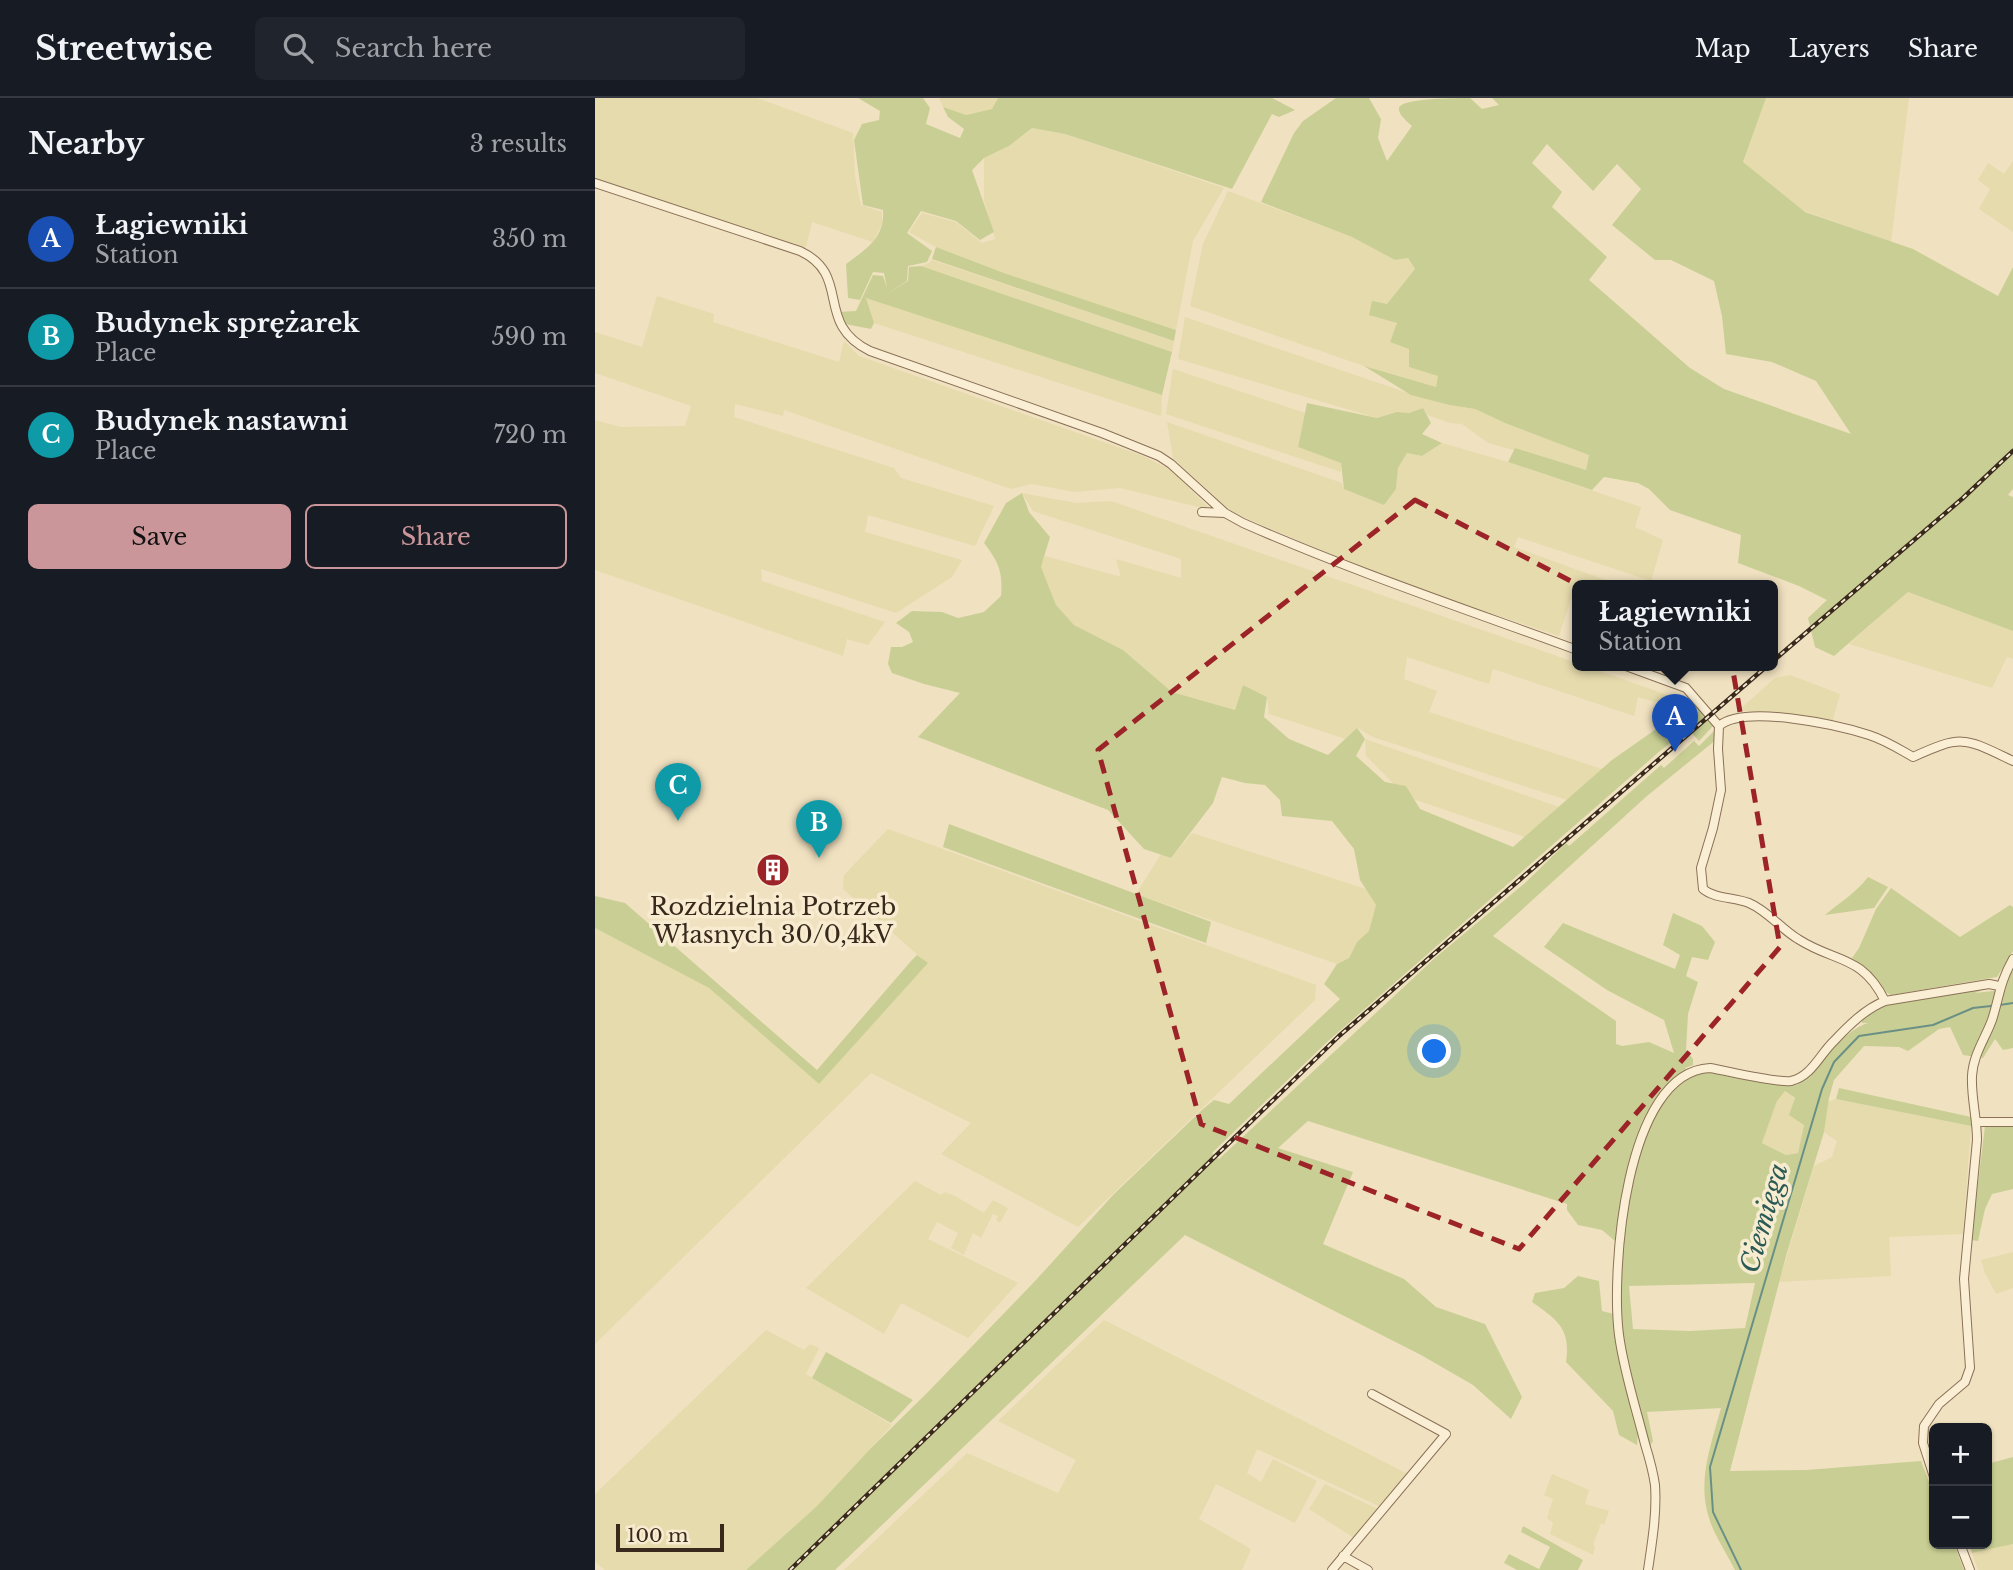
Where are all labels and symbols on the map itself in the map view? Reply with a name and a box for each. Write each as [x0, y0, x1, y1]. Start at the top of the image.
pin: A [1652, 694, 1698, 752]
pin: C [655, 763, 701, 821]
pin: B [796, 800, 842, 858]
building icon: Rozdzielnia Potrzeb Własnych 30/0,4kV [754, 851, 792, 889]
place label: Rozdzielnia Potrzeb Własnych 30/0,4kV [650, 892, 896, 949]
your location [1417, 1034, 1451, 1068]
water label: Ciemięga [1733, 1160, 1795, 1276]
scale bar [616, 1521, 725, 1553]

